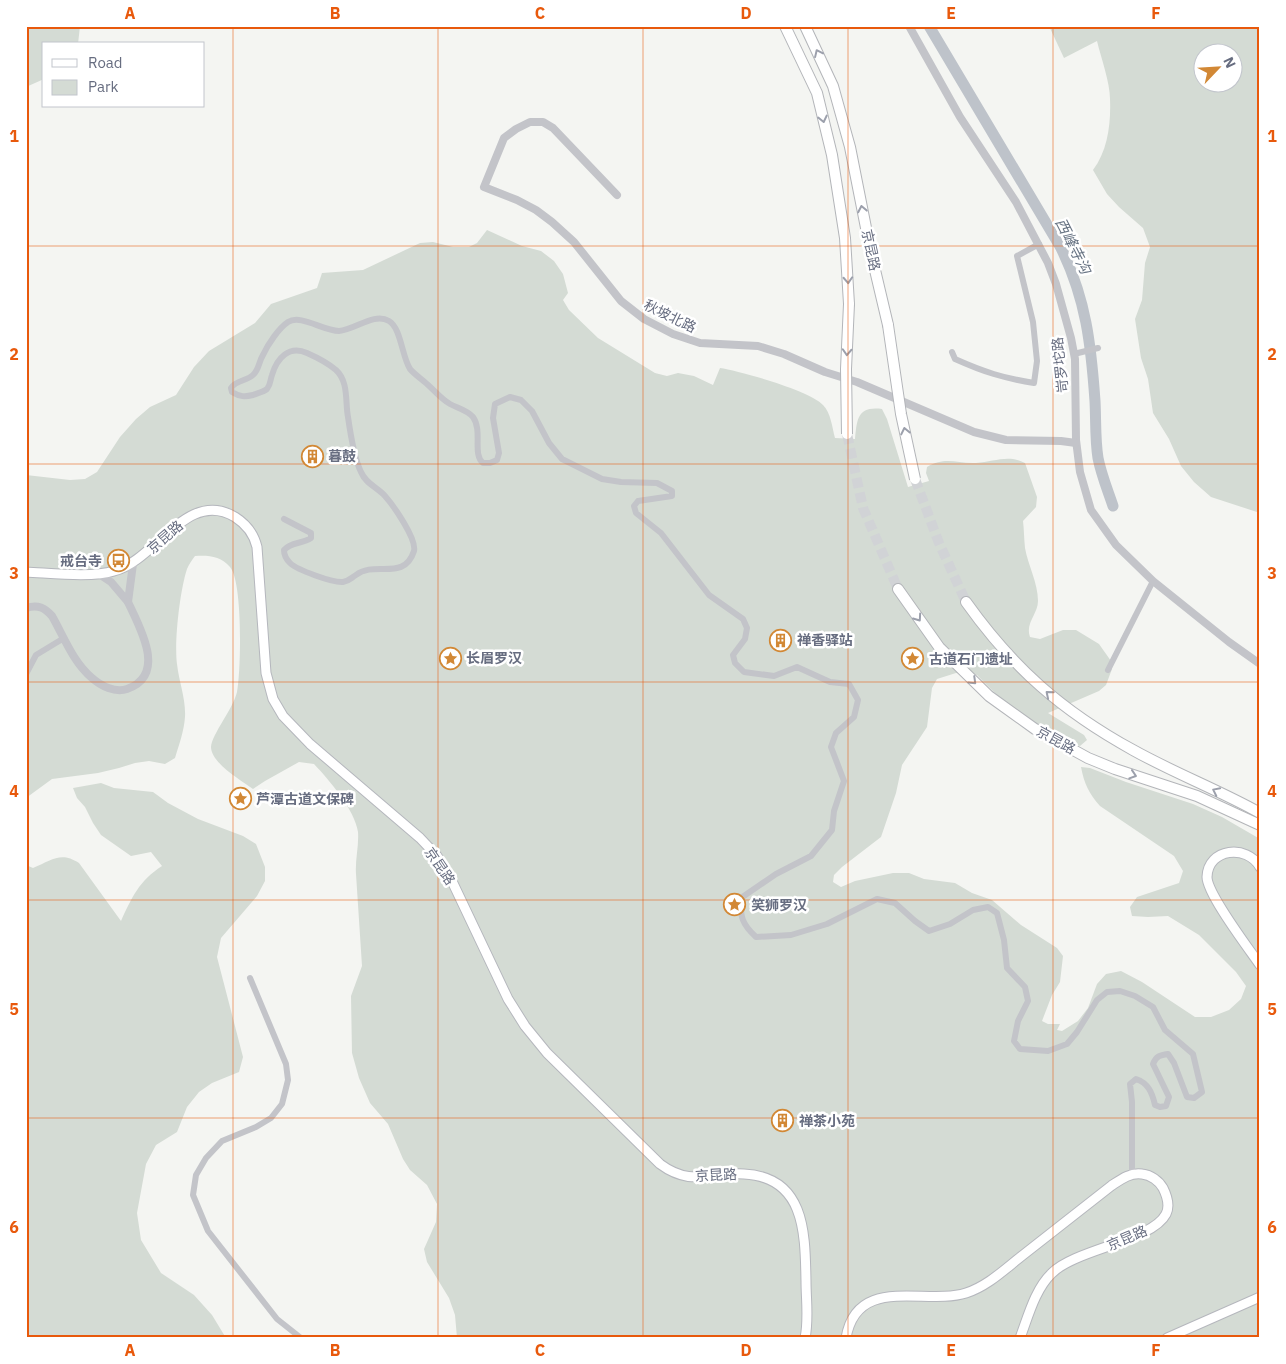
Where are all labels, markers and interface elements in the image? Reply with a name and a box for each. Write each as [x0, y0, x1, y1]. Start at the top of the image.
text: A [125, 3, 136, 23]
text: B [330, 3, 341, 23]
text: C [535, 3, 545, 23]
text: D [740, 3, 752, 23]
text: E [946, 3, 956, 23]
text: F [1151, 3, 1161, 23]
legend [42, 42, 205, 108]
north arrow [1194, 42, 1244, 92]
one-way arrow [814, 50, 824, 59]
text: Road [88, 53, 123, 72]
text: N [1219, 54, 1240, 71]
text: Park [88, 77, 118, 96]
one-way arrow [817, 115, 828, 124]
text: 1 [9, 126, 19, 146]
text: 1 [1267, 126, 1277, 146]
one-way arrow [857, 205, 868, 213]
water label: 西峰寺沟 [1051, 215, 1096, 279]
street label: 京昆路 [858, 228, 884, 272]
one-way arrow [842, 276, 853, 284]
street label: 秋坡北路 [641, 296, 699, 336]
street label: 岢罗坨路 [1048, 336, 1072, 394]
text: 2 [9, 344, 19, 364]
text: 2 [1267, 344, 1277, 364]
one-way arrow [841, 348, 852, 356]
one-way arrow [900, 427, 911, 436]
building icon: 暮鼓 [300, 444, 324, 468]
place label: 暮鼓 [328, 447, 356, 465]
street label: 京昆路 [143, 516, 187, 558]
bus stop icon: 戒台寺 [106, 549, 130, 573]
place label: 戒台寺 [60, 552, 102, 570]
text: 3 [9, 563, 19, 583]
text: 3 [1267, 563, 1277, 583]
one-way arrow [912, 612, 921, 622]
building icon: 禅香驿站 [769, 628, 793, 652]
place label: 禅香驿站 [797, 631, 853, 649]
place icon: 长眉罗汉 [438, 646, 462, 670]
place icon: 古道石门遗址 [901, 647, 925, 671]
place label: 长眉罗汉 [466, 649, 522, 667]
place label: 古道石门遗址 [929, 650, 1013, 668]
one-way arrow [968, 675, 977, 684]
one-way arrow [1045, 691, 1054, 700]
street label: 京昆路 [1033, 722, 1079, 758]
one-way arrow [1129, 770, 1137, 780]
text: 4 [9, 781, 19, 801]
text: 4 [1267, 781, 1277, 801]
place icon: 芦潭古道文保碑 [228, 787, 252, 811]
one-way arrow [1212, 787, 1221, 797]
place label: 芦潭古道文保碑 [256, 790, 354, 808]
street label: 京昆路 [421, 844, 459, 888]
place icon: 笑狮罗汉 [723, 893, 747, 917]
place label: 笑狮罗汉 [751, 896, 807, 914]
text: 5 [9, 999, 19, 1019]
text: 5 [1267, 999, 1277, 1019]
building icon: 禅茶小苑 [771, 1109, 795, 1133]
place label: 禅茶小苑 [799, 1112, 855, 1130]
street label: 京昆路 [695, 1165, 737, 1185]
text: 6 [9, 1217, 19, 1237]
text: 6 [1267, 1217, 1277, 1237]
street label: 京昆路 [1104, 1222, 1150, 1254]
text: A [125, 1340, 136, 1360]
text: B [330, 1340, 341, 1360]
text: C [535, 1340, 545, 1360]
text: D [740, 1340, 752, 1360]
text: E [946, 1340, 956, 1360]
text: F [1151, 1340, 1161, 1360]

